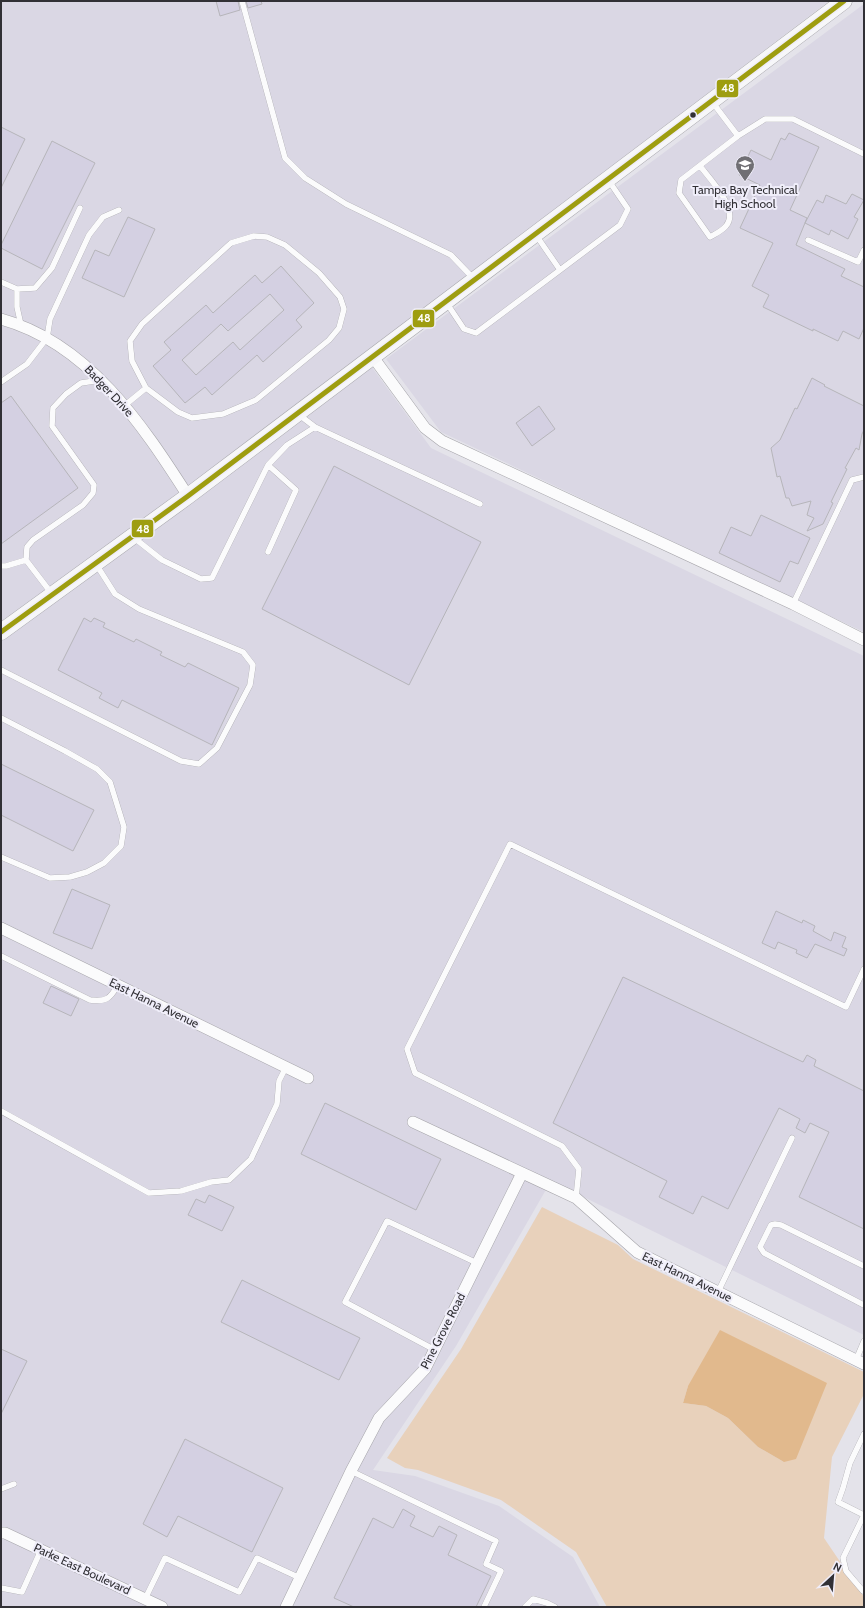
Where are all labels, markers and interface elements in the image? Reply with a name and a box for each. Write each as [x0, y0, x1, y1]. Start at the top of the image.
line badge: 48 [716, 79, 739, 98]
text: 48 [721, 81, 735, 95]
unlabelled marker [688, 110, 698, 120]
school or university icon: Tampa Bay Technical High School [734, 154, 756, 182]
place label: Tampa Bay Technical High School [692, 182, 798, 211]
line badge: 48 [412, 309, 435, 328]
text: 48 [417, 311, 431, 325]
street label: Badger Drive [82, 362, 137, 420]
line badge: 48 [131, 519, 154, 538]
text: 48 [136, 522, 150, 536]
street label: East Hanna Avenue [107, 974, 202, 1031]
street label: East Hanna Avenue [640, 1248, 735, 1305]
street label: Pine Grove Road [417, 1290, 468, 1371]
street label: Parke East Boulevard [31, 1540, 133, 1598]
north arrow [813, 1556, 853, 1596]
text: N [831, 1559, 844, 1575]

